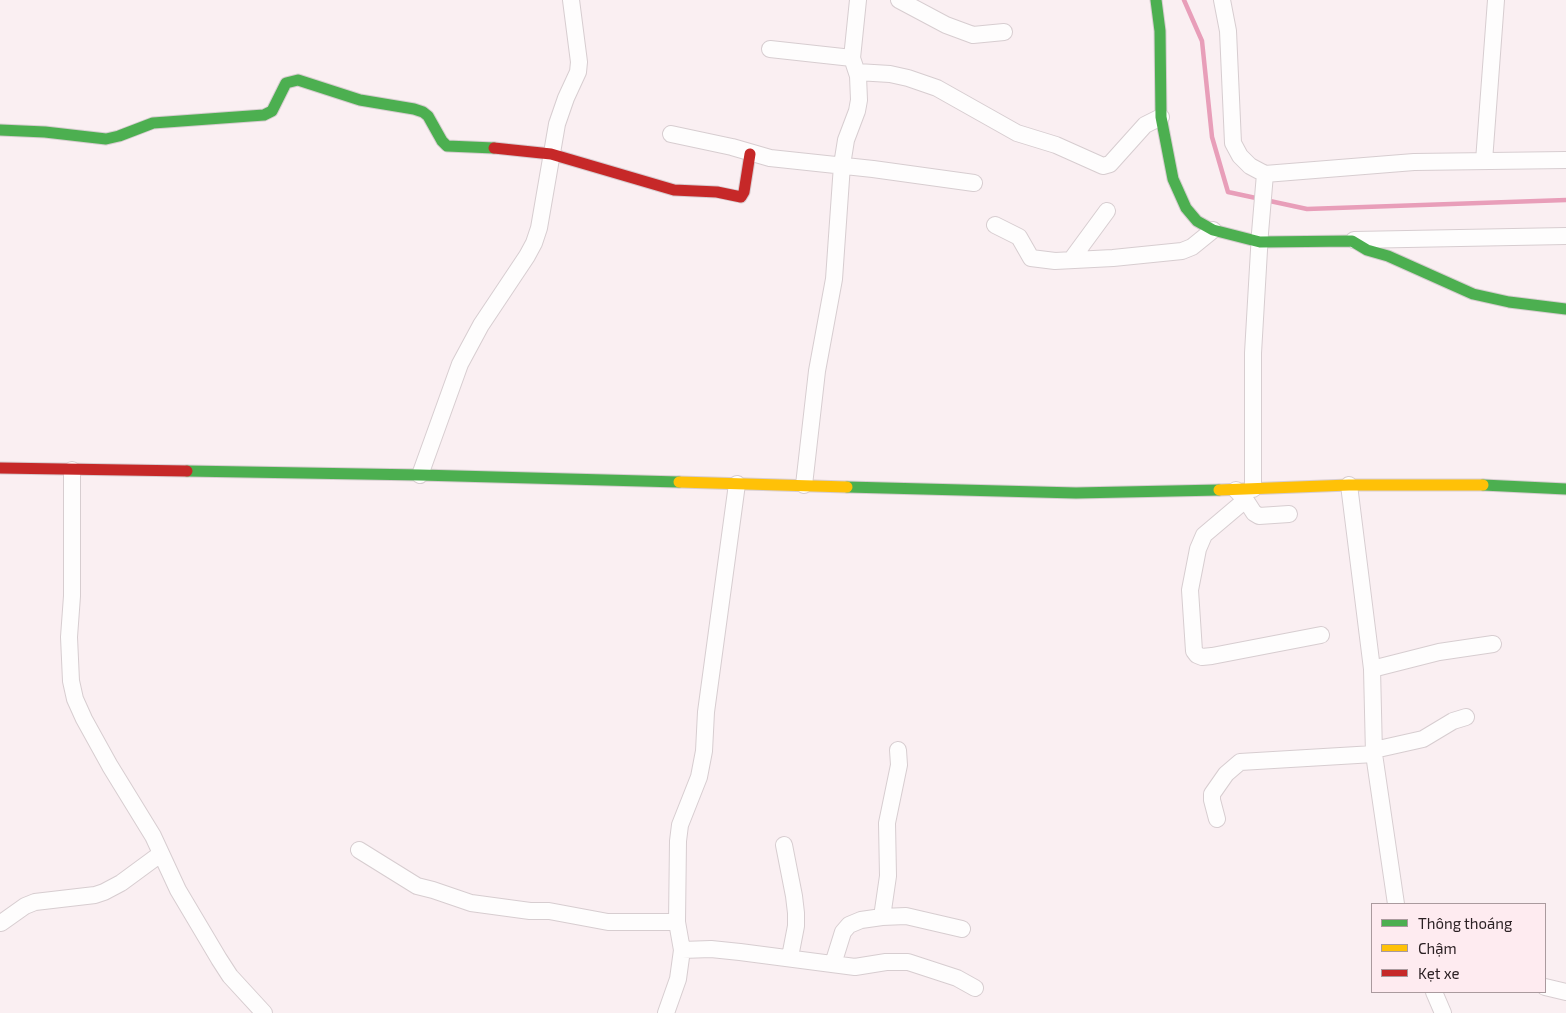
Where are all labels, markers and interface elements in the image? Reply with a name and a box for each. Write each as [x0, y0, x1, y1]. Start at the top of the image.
legend [1371, 903, 1546, 993]
text: Thông thoáng [1418, 914, 1512, 932]
text: Chậm [1418, 939, 1457, 957]
text: Kẹt xe [1418, 964, 1460, 982]

